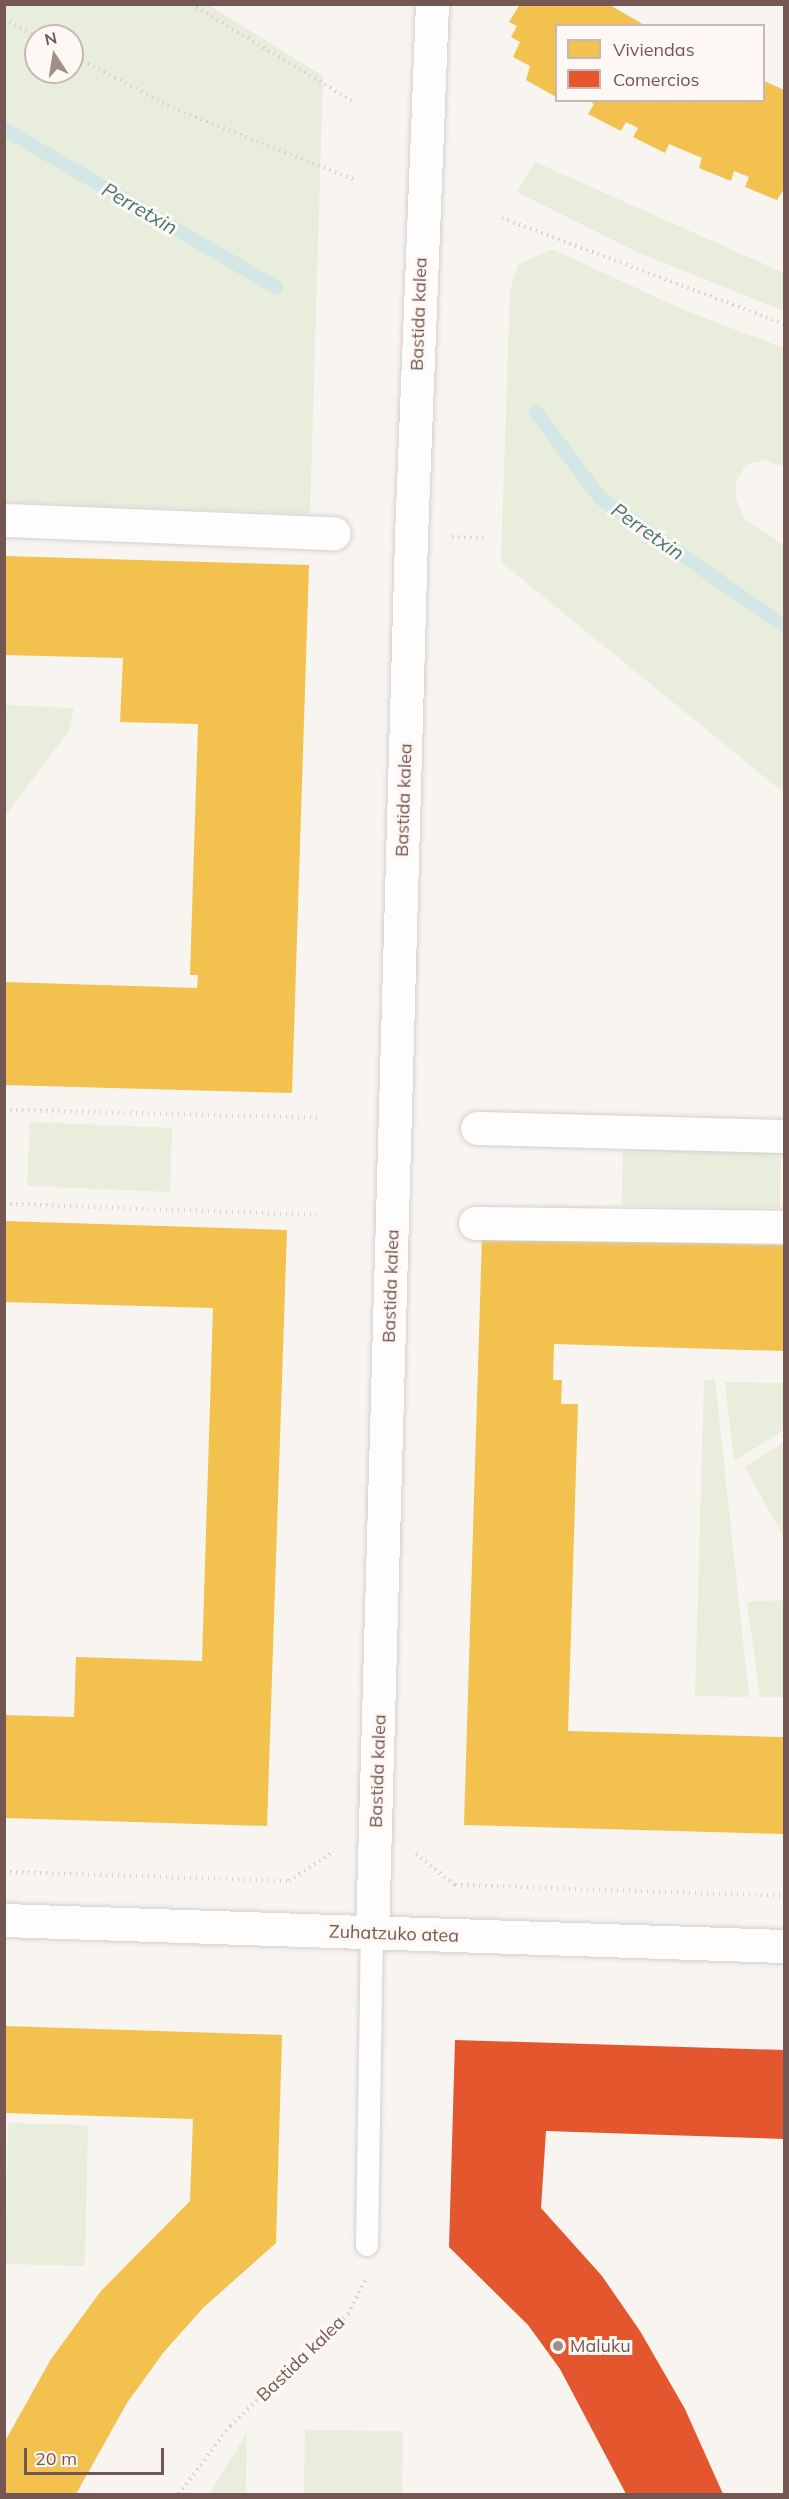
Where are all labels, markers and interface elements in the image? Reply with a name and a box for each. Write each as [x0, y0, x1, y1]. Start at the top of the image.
north arrow [24, 24, 84, 84]
legend [555, 24, 765, 102]
text: N [43, 27, 59, 49]
text: Viviendas [613, 38, 695, 61]
text: Comercios [613, 68, 699, 91]
water label: Perretxin [98, 177, 182, 239]
street label: Bastida kalea [406, 257, 432, 371]
water label: Perretxin [607, 497, 689, 565]
street label: Bastida kalea [391, 743, 417, 857]
street label: Bastida kalea [378, 1229, 404, 1343]
street label: Bastida kalea [365, 1714, 391, 1828]
street label: Zuhatzuko atea [329, 1921, 459, 1947]
street label: Bastida kalea [253, 2312, 349, 2406]
place label: Maluku [570, 2335, 631, 2357]
marker: Maluku [551, 2339, 565, 2353]
scale bar [27, 2436, 166, 2474]
text: 20 m [35, 2447, 77, 2470]

